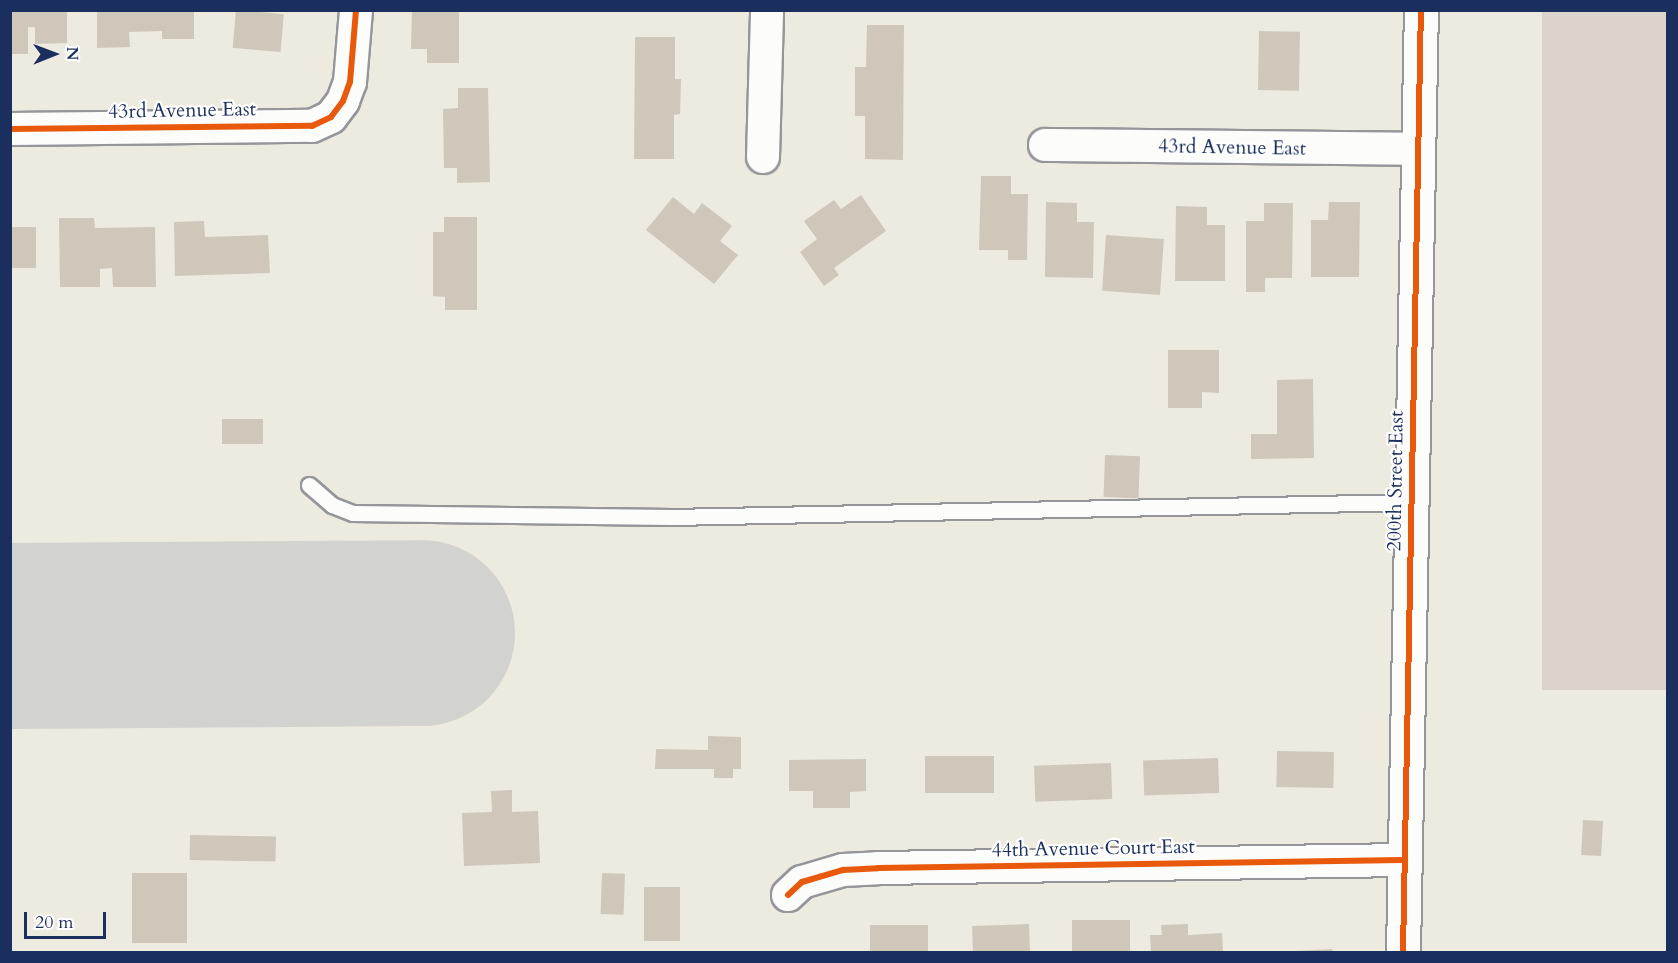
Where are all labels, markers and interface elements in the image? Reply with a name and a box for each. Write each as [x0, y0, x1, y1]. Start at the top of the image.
north arrow [24, 24, 84, 84]
text: N [61, 47, 83, 61]
street label: 43rd Avenue East [108, 97, 256, 123]
street label: 43rd Avenue East [1158, 134, 1306, 160]
street label: 200th Street East [1382, 410, 1408, 552]
street label: 44th Avenue Court East [991, 834, 1195, 862]
scale bar [27, 900, 110, 938]
text: 20 m [35, 910, 74, 935]

